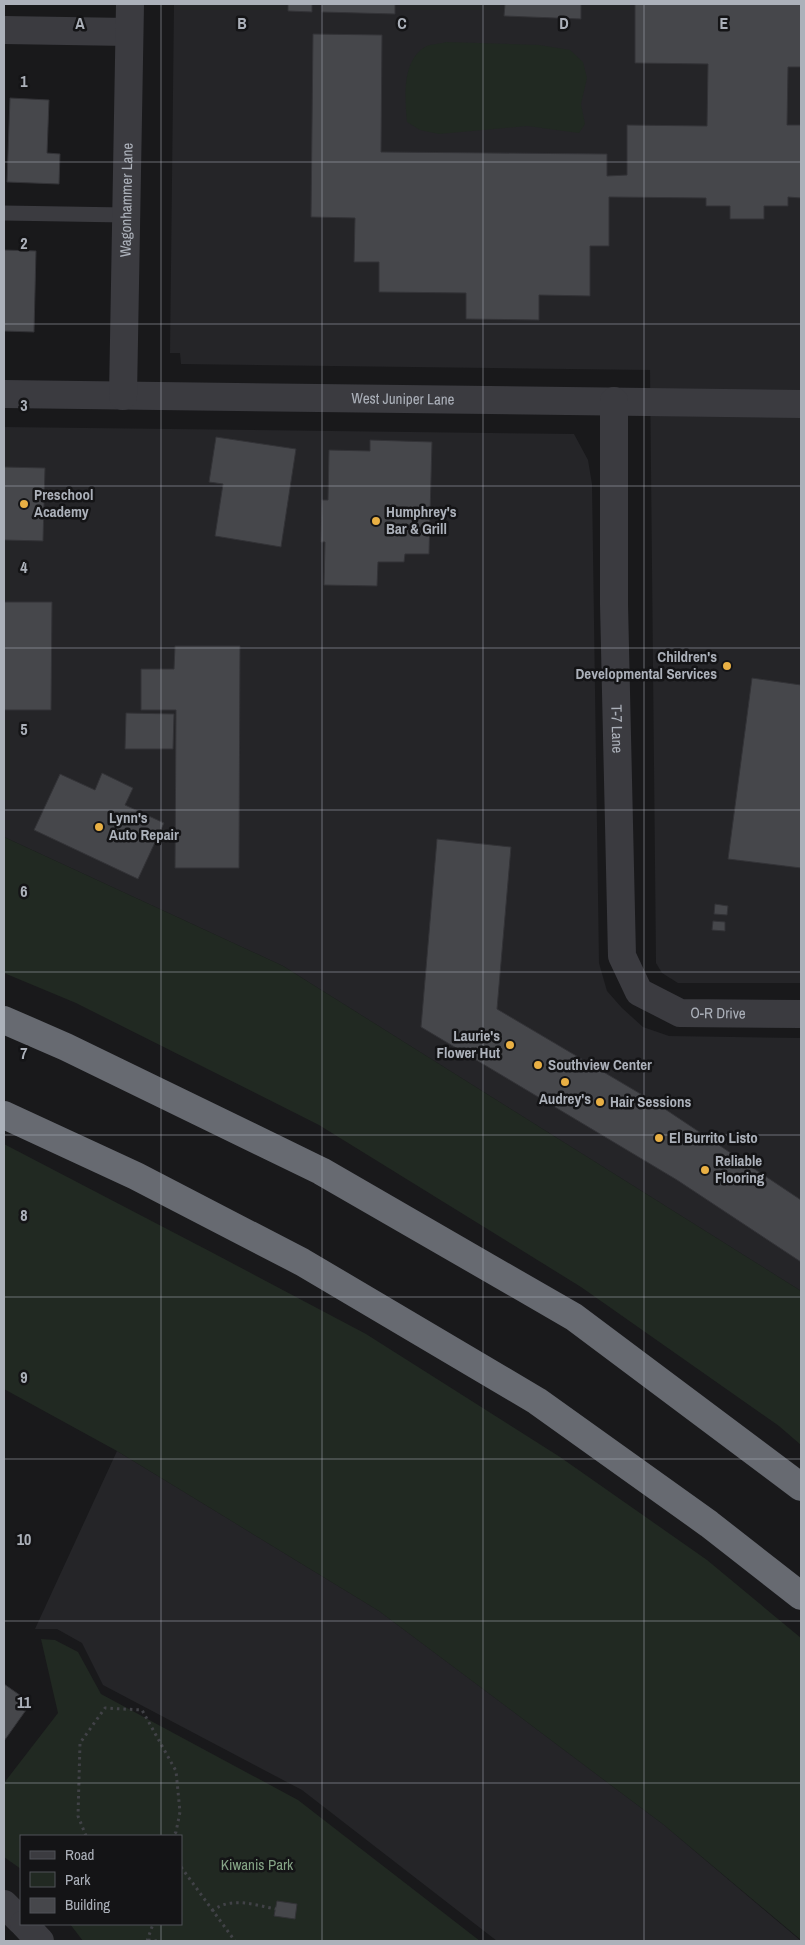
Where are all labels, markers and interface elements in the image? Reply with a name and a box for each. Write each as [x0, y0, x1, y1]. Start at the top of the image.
text: A [75, 12, 85, 34]
text: B [237, 12, 247, 34]
text: C [397, 12, 407, 34]
text: D [559, 12, 569, 34]
text: E [720, 12, 729, 34]
text: 1 [20, 70, 28, 92]
street label: Wagonhammer Lane [114, 142, 138, 257]
text: 2 [20, 232, 28, 254]
street label: West Juniper Lane [351, 387, 455, 410]
text: 3 [20, 394, 28, 416]
place label: Preschool Academy [34, 484, 93, 522]
marker: Preschool Academy [18, 498, 30, 510]
place label: Humphrey's Bar & Grill [386, 501, 457, 539]
marker: Humphrey's Bar & Grill [370, 515, 382, 527]
text: 4 [20, 556, 28, 578]
place label: Children's Developmental Services [575, 646, 717, 684]
marker: Children's Developmental Services [721, 660, 733, 672]
street label: T-7 Lane [606, 704, 628, 754]
text: 5 [20, 718, 28, 740]
place label: Lynn's Auto Repair [109, 807, 179, 845]
marker: Lynn's Auto Repair [93, 821, 105, 833]
text: 6 [20, 880, 28, 902]
street label: O-R Drive [690, 1002, 746, 1024]
place label: Laurie's Flower Hut [436, 1025, 500, 1063]
marker: Laurie's Flower Hut [504, 1039, 516, 1051]
text: 7 [20, 1042, 28, 1064]
place label: Southview Center [548, 1054, 652, 1075]
marker: Southview Center [532, 1059, 544, 1071]
marker: Audrey's [559, 1076, 571, 1088]
place label: Audrey's [539, 1088, 591, 1109]
place label: Hair Sessions [610, 1091, 692, 1112]
marker: Hair Sessions [594, 1096, 606, 1108]
place label: El Burrito Listo [669, 1127, 758, 1148]
marker: El Burrito Listo [653, 1132, 665, 1144]
place label: Reliable Flooring [715, 1150, 765, 1188]
marker: Reliable Flooring [699, 1164, 711, 1176]
text: 8 [20, 1204, 28, 1226]
text: 9 [20, 1366, 28, 1388]
text: 10 [17, 1528, 31, 1550]
text: 11 [17, 1691, 32, 1713]
legend [20, 1835, 182, 1925]
text: Road [65, 1844, 94, 1865]
park label: Kiwanis Park [221, 1854, 294, 1875]
text: Park [65, 1869, 91, 1890]
text: Building [65, 1894, 110, 1915]

